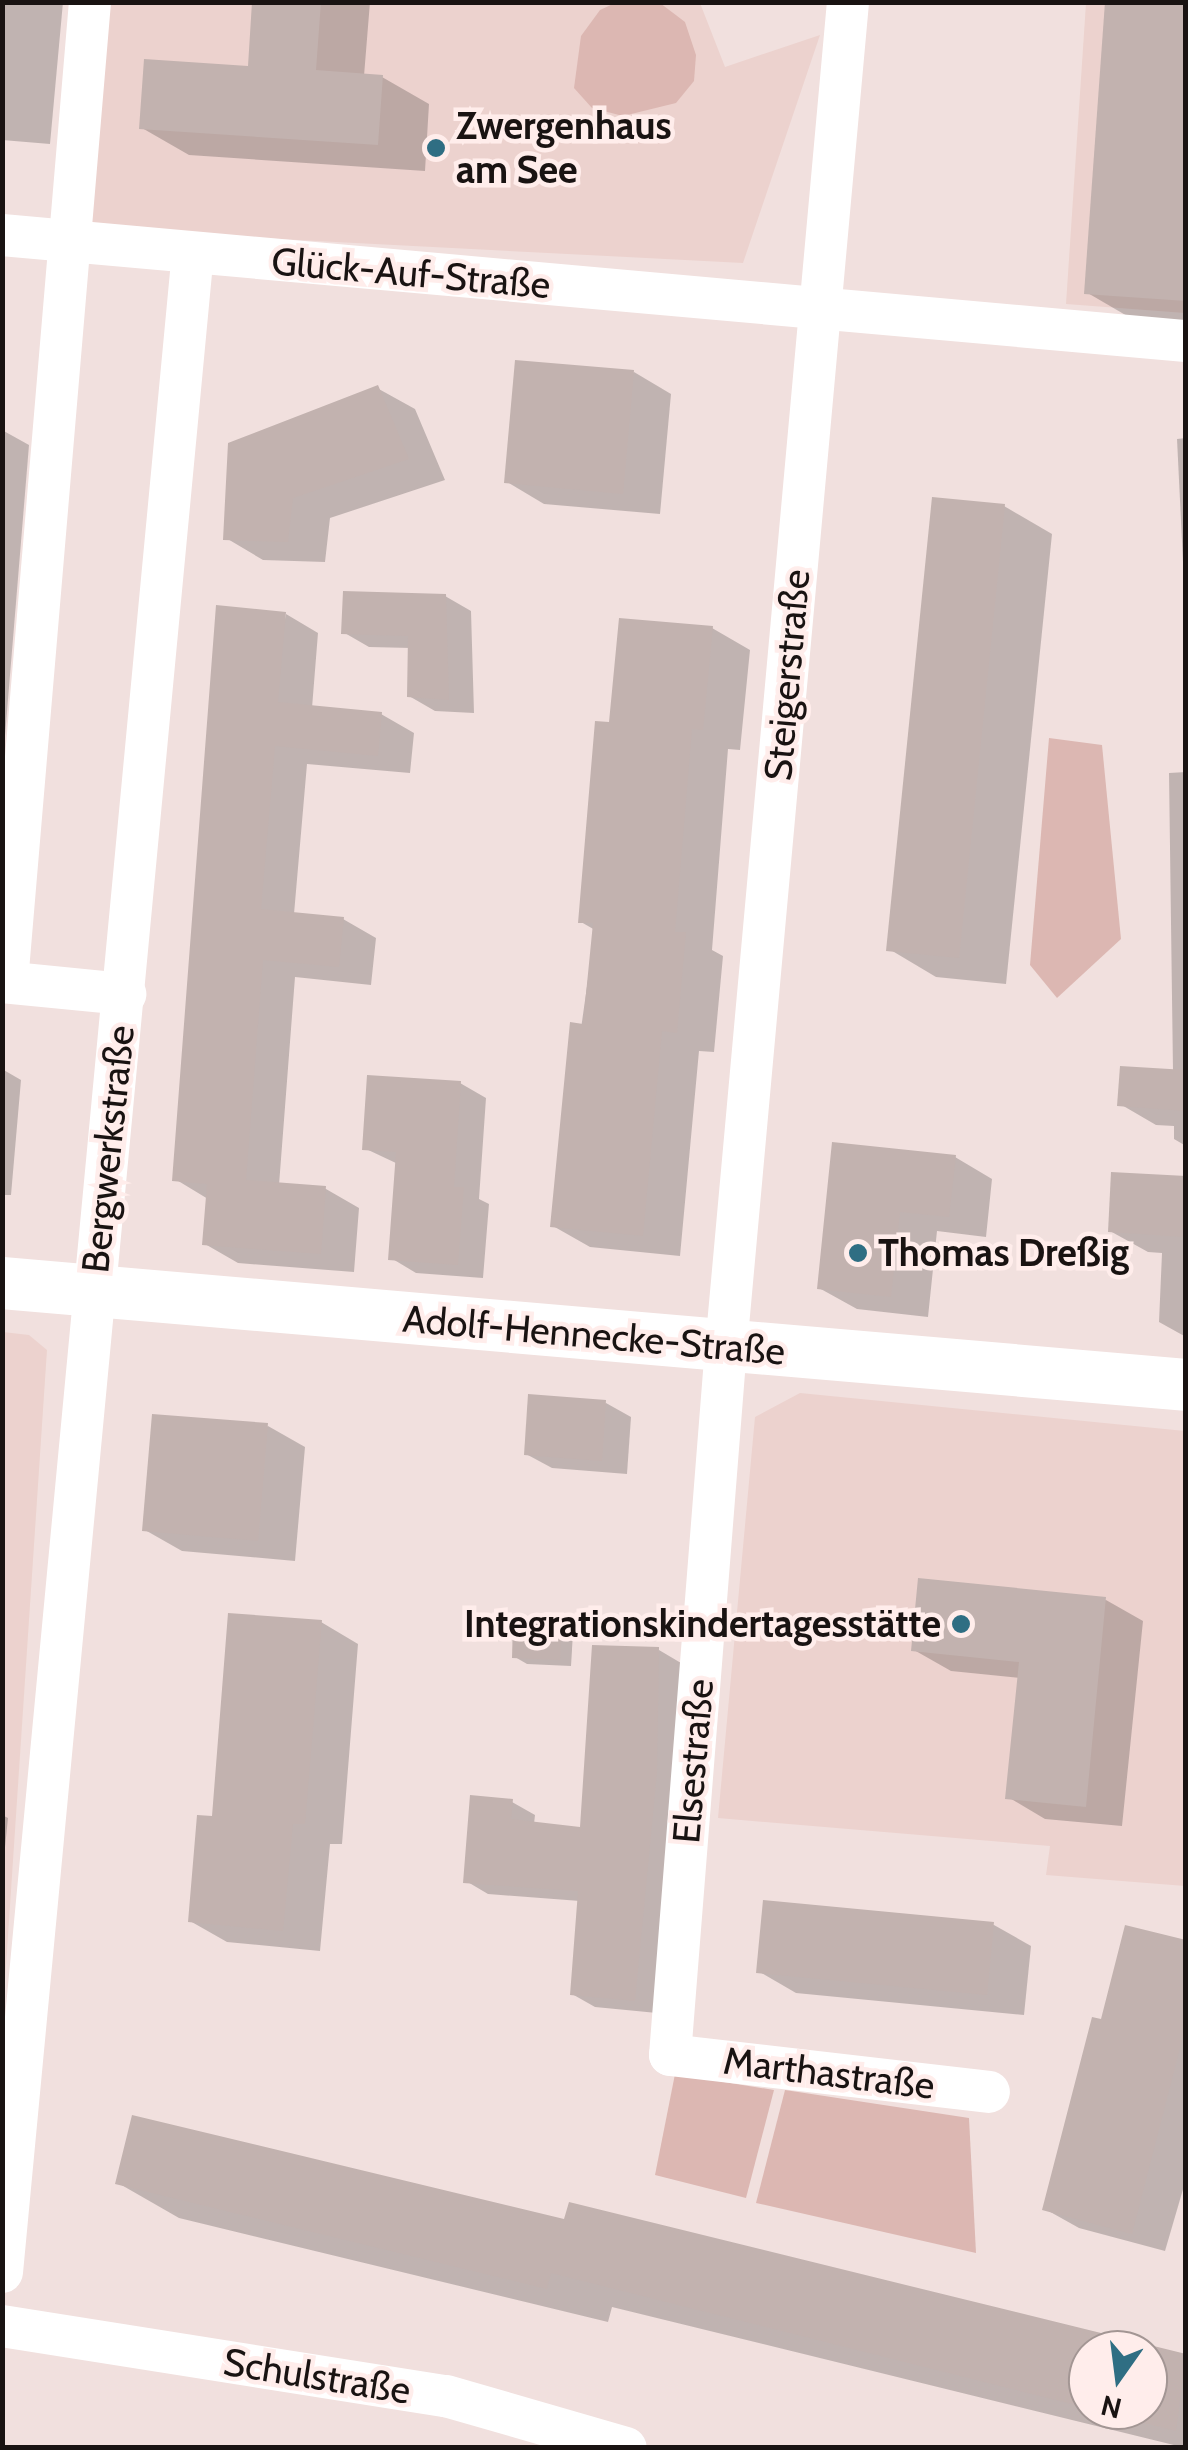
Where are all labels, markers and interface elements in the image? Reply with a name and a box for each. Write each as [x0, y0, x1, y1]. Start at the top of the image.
place label: Zwergenhaus am See [456, 103, 672, 192]
marker: Zwergenhaus am See [425, 137, 447, 159]
street label: Glück-Auf-Straße [270, 238, 552, 308]
street label: Steigerstraße [755, 567, 819, 783]
street label: Bergwerkstraße [72, 1023, 144, 1275]
place label: Thomas Dreßig [878, 1230, 1129, 1276]
marker: Thomas Dreßig [847, 1242, 869, 1264]
street label: Adolf-Hennecke-Straße [401, 1296, 787, 1374]
place label: Integrationskindertagesstätte [464, 1601, 941, 1647]
marker: Integrationskindertagesstätte [950, 1613, 972, 1635]
street label: Elsestraße [663, 1677, 723, 1845]
street label: Marthastraße [721, 2037, 937, 2109]
north arrow [1068, 2330, 1168, 2430]
street label: Schulstraße [220, 2339, 414, 2413]
text: N [1098, 2388, 1125, 2426]

